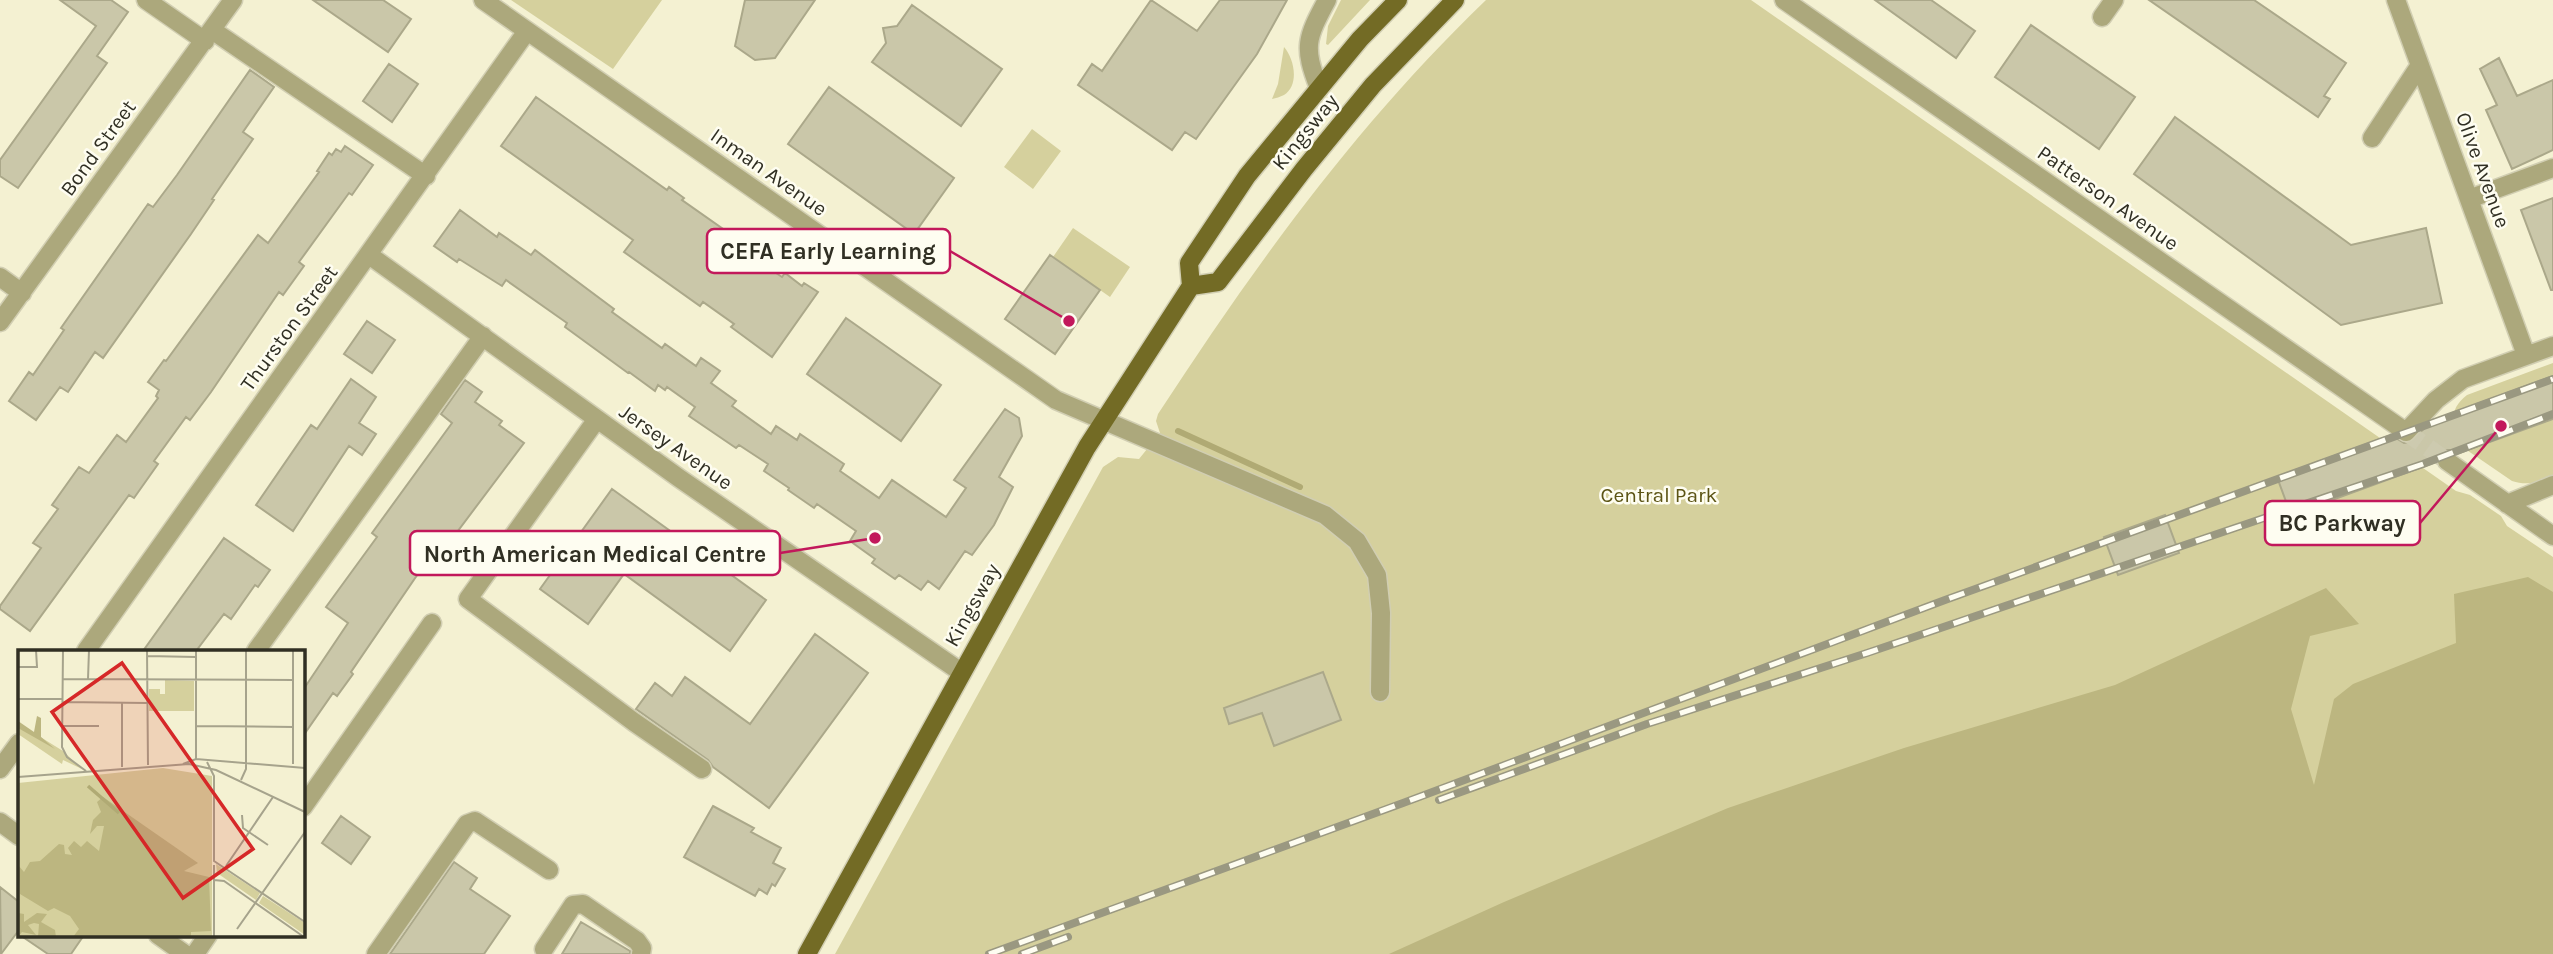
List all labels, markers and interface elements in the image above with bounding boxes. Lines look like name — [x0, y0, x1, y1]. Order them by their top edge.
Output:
street label: Kingsway — [1267, 89, 1343, 175]
street label: Bond Street — [55, 95, 141, 200]
street label: Olive Avenue — [2451, 109, 2515, 231]
street label: Inman Avenue — [706, 123, 832, 221]
street label: Patterson Avenue — [2033, 140, 2183, 256]
callout: CEFA Early Learning — [707, 229, 950, 273]
text: CEFA Early Learning — [720, 238, 936, 265]
street label: Thurston Street — [235, 261, 343, 395]
street label: Jersey Avenue — [615, 399, 737, 495]
park label: Central Park — [1601, 483, 1718, 507]
callout: BC Parkway — [2265, 501, 2420, 545]
text: BC Parkway — [2278, 510, 2406, 537]
callout: North American Medical Centre — [410, 531, 780, 575]
text: North American Medical Centre — [424, 541, 766, 568]
street label: Kingsway — [939, 559, 1005, 651]
inset map — [18, 650, 304, 936]

